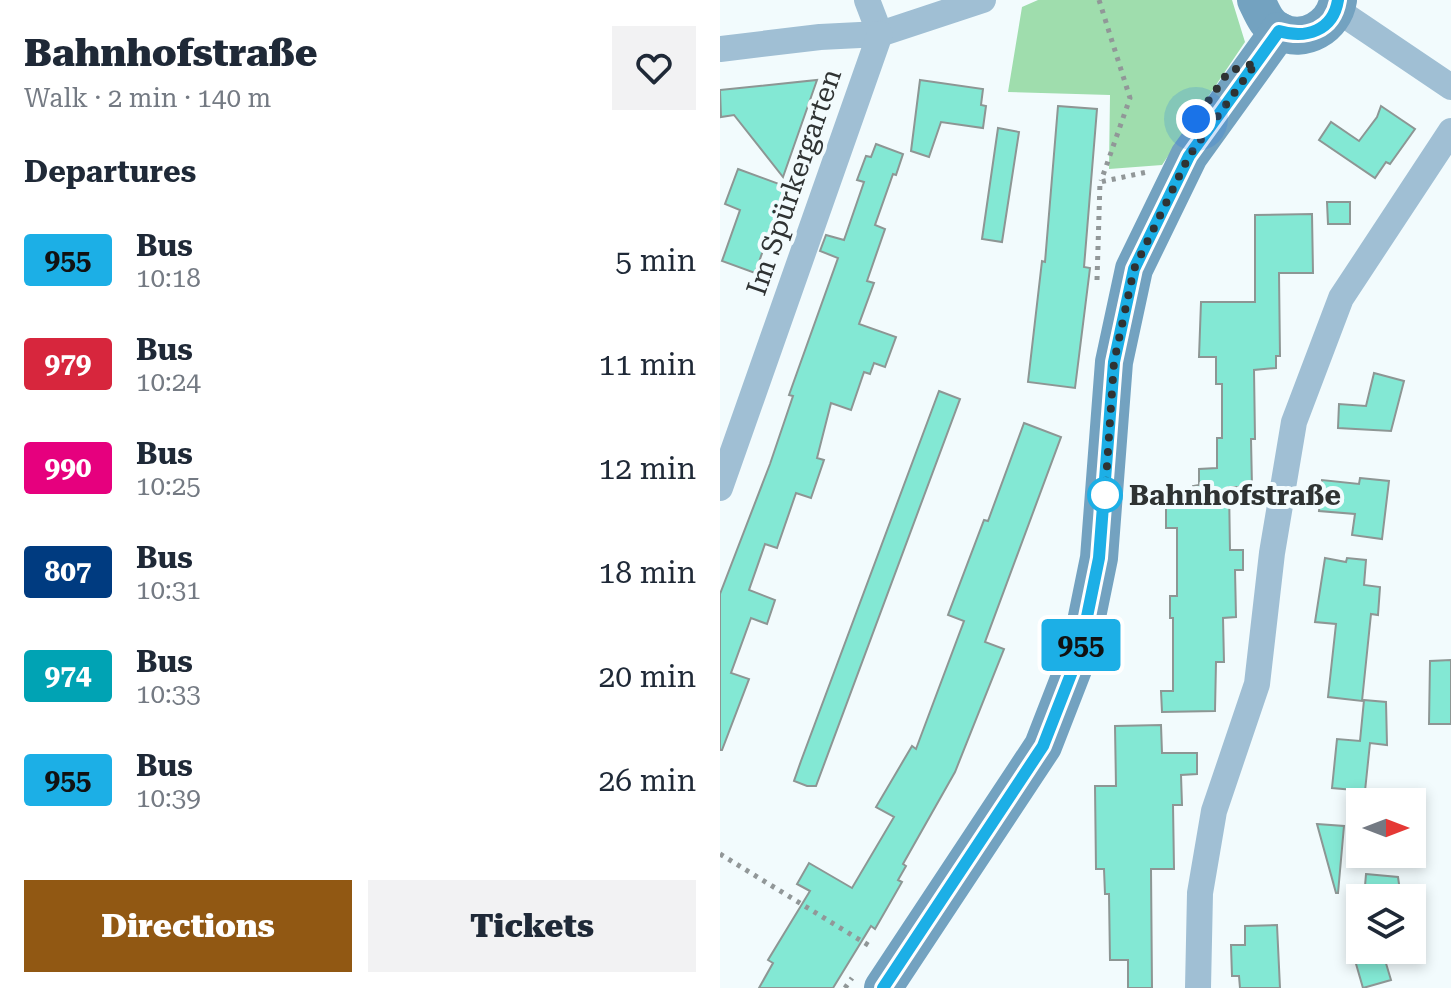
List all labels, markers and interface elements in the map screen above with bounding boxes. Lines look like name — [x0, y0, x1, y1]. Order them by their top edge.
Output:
button: heart — [612, 26, 696, 110]
text: Bahnhofstraße — [24, 31, 318, 75]
street label: Im Spürkergarten — [740, 64, 848, 300]
text: Walk · 2 min · 140 m — [24, 83, 271, 113]
your location — [1176, 99, 1216, 139]
text: Departures — [24, 154, 196, 189]
text: Bus — [136, 228, 193, 263]
text: 955 — [44, 243, 92, 276]
text: 5 min — [615, 243, 696, 278]
text: 10:18 — [136, 263, 201, 293]
text: Bus — [136, 332, 193, 367]
text: 979 — [44, 347, 92, 380]
text: 11 min — [599, 347, 696, 382]
text: 10:24 — [136, 367, 201, 397]
text: Bus — [136, 436, 193, 471]
text: 990 — [44, 451, 92, 484]
text: 12 min — [599, 451, 696, 486]
text: 10:25 — [136, 471, 201, 501]
marker: Bahnhofstraße — [1088, 478, 1122, 512]
place label: Bahnhofstraße — [1129, 479, 1341, 512]
text: Bus — [136, 540, 193, 575]
text: 807 — [44, 555, 92, 588]
text: 18 min — [599, 555, 696, 590]
text: 10:31 — [136, 575, 201, 605]
line badge: 955 — [1035, 619, 1127, 671]
text: 955 — [1057, 628, 1105, 661]
text: Bus — [136, 644, 193, 679]
text: 974 — [44, 659, 92, 692]
text: 20 min — [599, 659, 696, 694]
text: 10:33 — [136, 679, 201, 709]
text: Bus — [136, 748, 193, 783]
text: 955 — [44, 763, 92, 796]
text: 26 min — [599, 763, 696, 798]
text: 10:39 — [136, 783, 201, 813]
north arrow — [1346, 788, 1426, 868]
map controls — [1346, 788, 1426, 964]
button: Directions — [24, 880, 352, 972]
button: Tickets — [368, 880, 696, 972]
button: layers — [1346, 884, 1426, 964]

